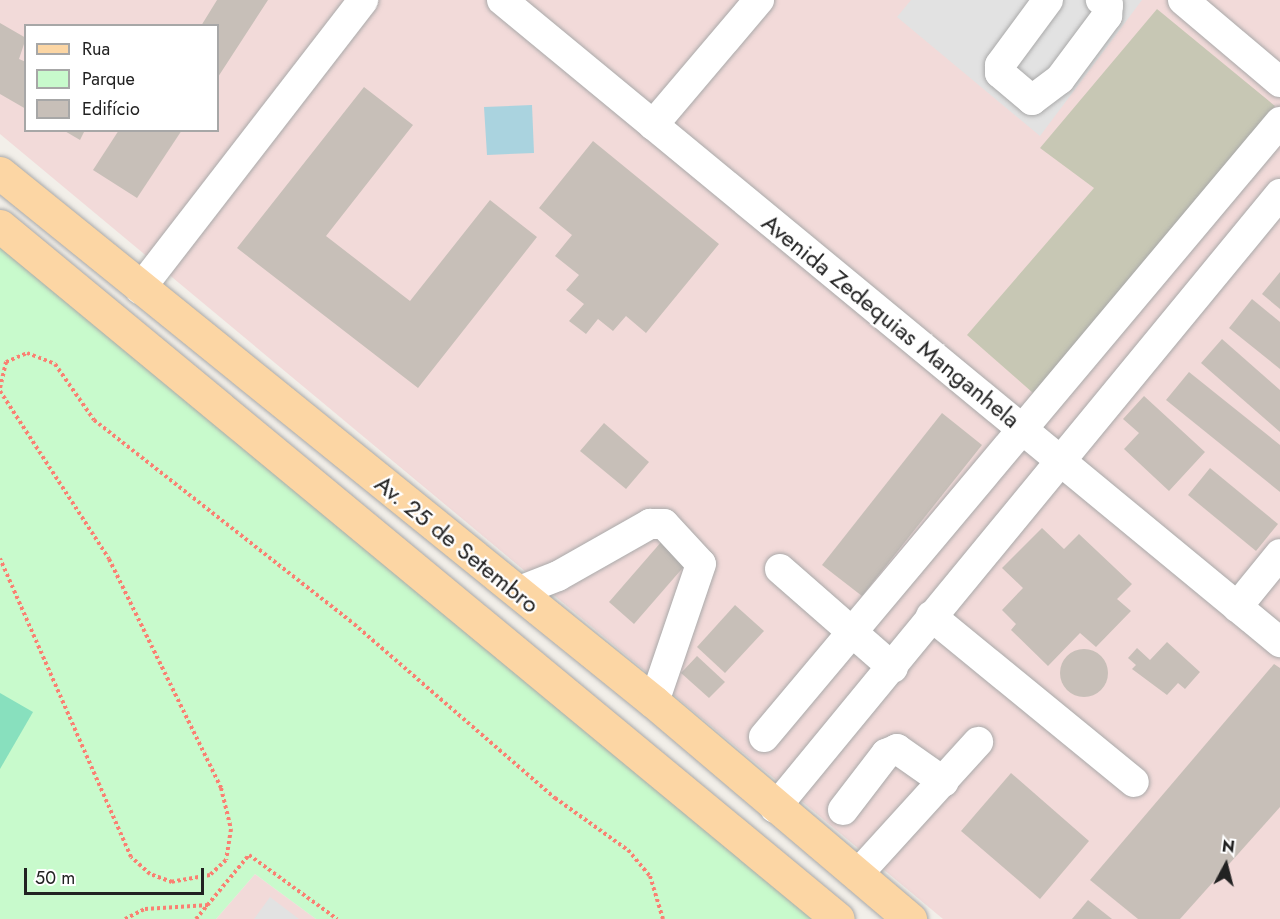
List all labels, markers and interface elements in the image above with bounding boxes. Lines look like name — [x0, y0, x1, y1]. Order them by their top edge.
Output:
legend — [24, 24, 219, 132]
text: Rua — [82, 36, 110, 62]
text: Parque — [82, 66, 135, 92]
text: Edifício — [82, 96, 140, 122]
street label: Avenida Zedequias Manganhela — [756, 208, 1026, 434]
street label: Av. 25 de Setembro — [369, 469, 545, 619]
text: N — [1221, 834, 1236, 859]
north arrow — [1196, 835, 1256, 895]
scale bar — [27, 856, 207, 894]
text: 50 m — [35, 865, 75, 891]

